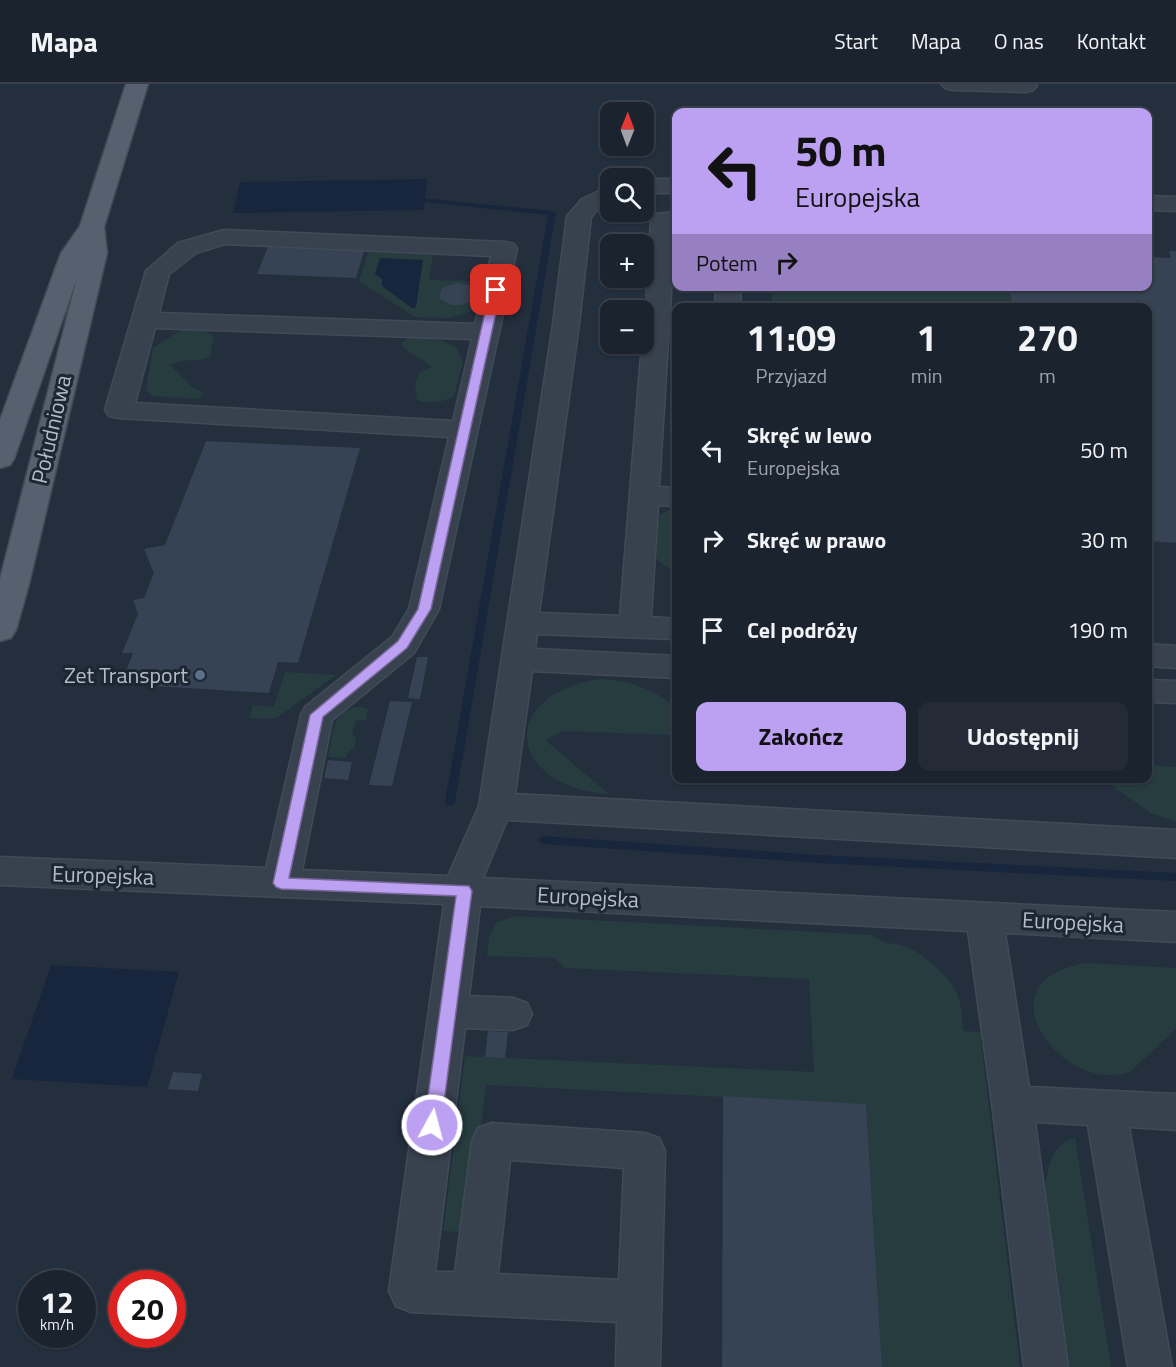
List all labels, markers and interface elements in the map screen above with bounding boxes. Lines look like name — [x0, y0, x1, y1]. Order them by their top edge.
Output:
text: Mapa — [30, 20, 98, 63]
text: Start — [834, 25, 878, 57]
text: Mapa — [911, 25, 961, 57]
text: O nas — [994, 25, 1044, 57]
text: Kontakt — [1077, 25, 1146, 57]
north arrow — [600, 102, 654, 156]
map controls — [600, 102, 654, 354]
text: 50 m — [795, 118, 887, 182]
icon: left — [696, 132, 774, 210]
button: search — [600, 168, 654, 222]
text: Europejska — [795, 176, 920, 217]
button: + — [600, 234, 654, 288]
text: Potem — [696, 246, 758, 280]
icon: right — [770, 246, 803, 279]
pin — [470, 264, 521, 315]
icon: arrive — [479, 273, 512, 306]
button: − — [600, 300, 654, 354]
text: 11:09 — [746, 310, 836, 365]
text: 1 — [917, 310, 937, 365]
text: 270 — [1017, 310, 1078, 365]
text: Przyjazd — [756, 360, 827, 391]
text: min — [911, 360, 943, 391]
text: m — [1039, 360, 1056, 391]
street label: Południowa — [22, 371, 80, 487]
text: Skręć w lewo — [747, 418, 872, 452]
text: 50 m — [1080, 433, 1128, 467]
icon: left — [696, 434, 729, 467]
text: Europejska — [747, 452, 840, 483]
text: Skręć w prawo — [747, 523, 886, 557]
text: 30 m — [1080, 523, 1128, 557]
icon: right — [696, 524, 729, 557]
text: Cel podróży — [747, 613, 857, 647]
text: 190 m — [1068, 613, 1128, 647]
icon: arrive — [696, 614, 729, 647]
place label: Zet Transport — [64, 658, 188, 692]
marker: Zet Transport — [193, 668, 207, 682]
button: Zakończ — [696, 702, 906, 771]
button: Udostępnij — [918, 702, 1128, 771]
street label: Europejska — [51, 856, 155, 894]
street label: Europejska — [536, 877, 640, 917]
street label: Europejska — [1021, 902, 1125, 942]
position arrow — [400, 1093, 464, 1157]
speed limit sign: 20 — [108, 1270, 186, 1348]
text: 12 — [40, 1279, 74, 1325]
text: km/h — [40, 1313, 74, 1336]

